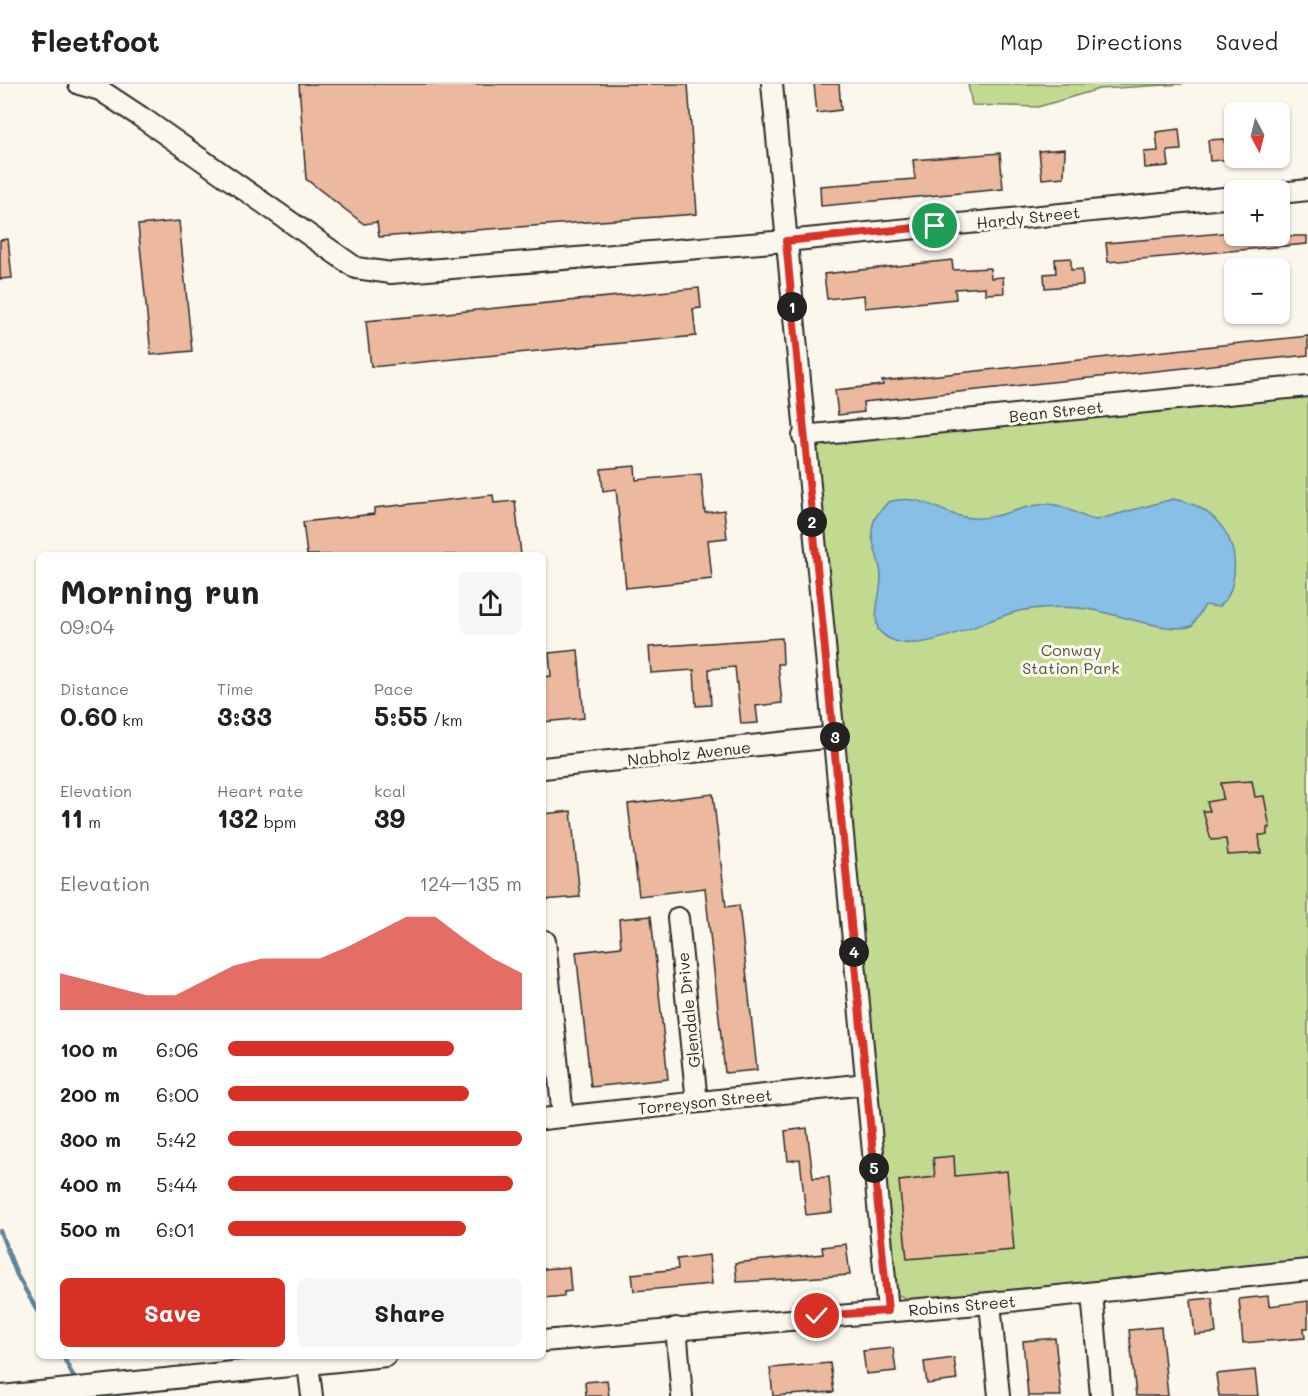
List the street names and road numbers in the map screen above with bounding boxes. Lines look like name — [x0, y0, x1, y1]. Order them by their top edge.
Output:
street label: Hardy Street — [975, 201, 1081, 233]
street label: Bean Street — [1008, 396, 1104, 426]
street label: Nabholz Avenue — [626, 736, 752, 770]
street label: Glendale Drive — [671, 951, 705, 1069]
street label: Torreyson Street — [637, 1084, 773, 1118]
street label: Robins Street — [908, 1290, 1016, 1320]

